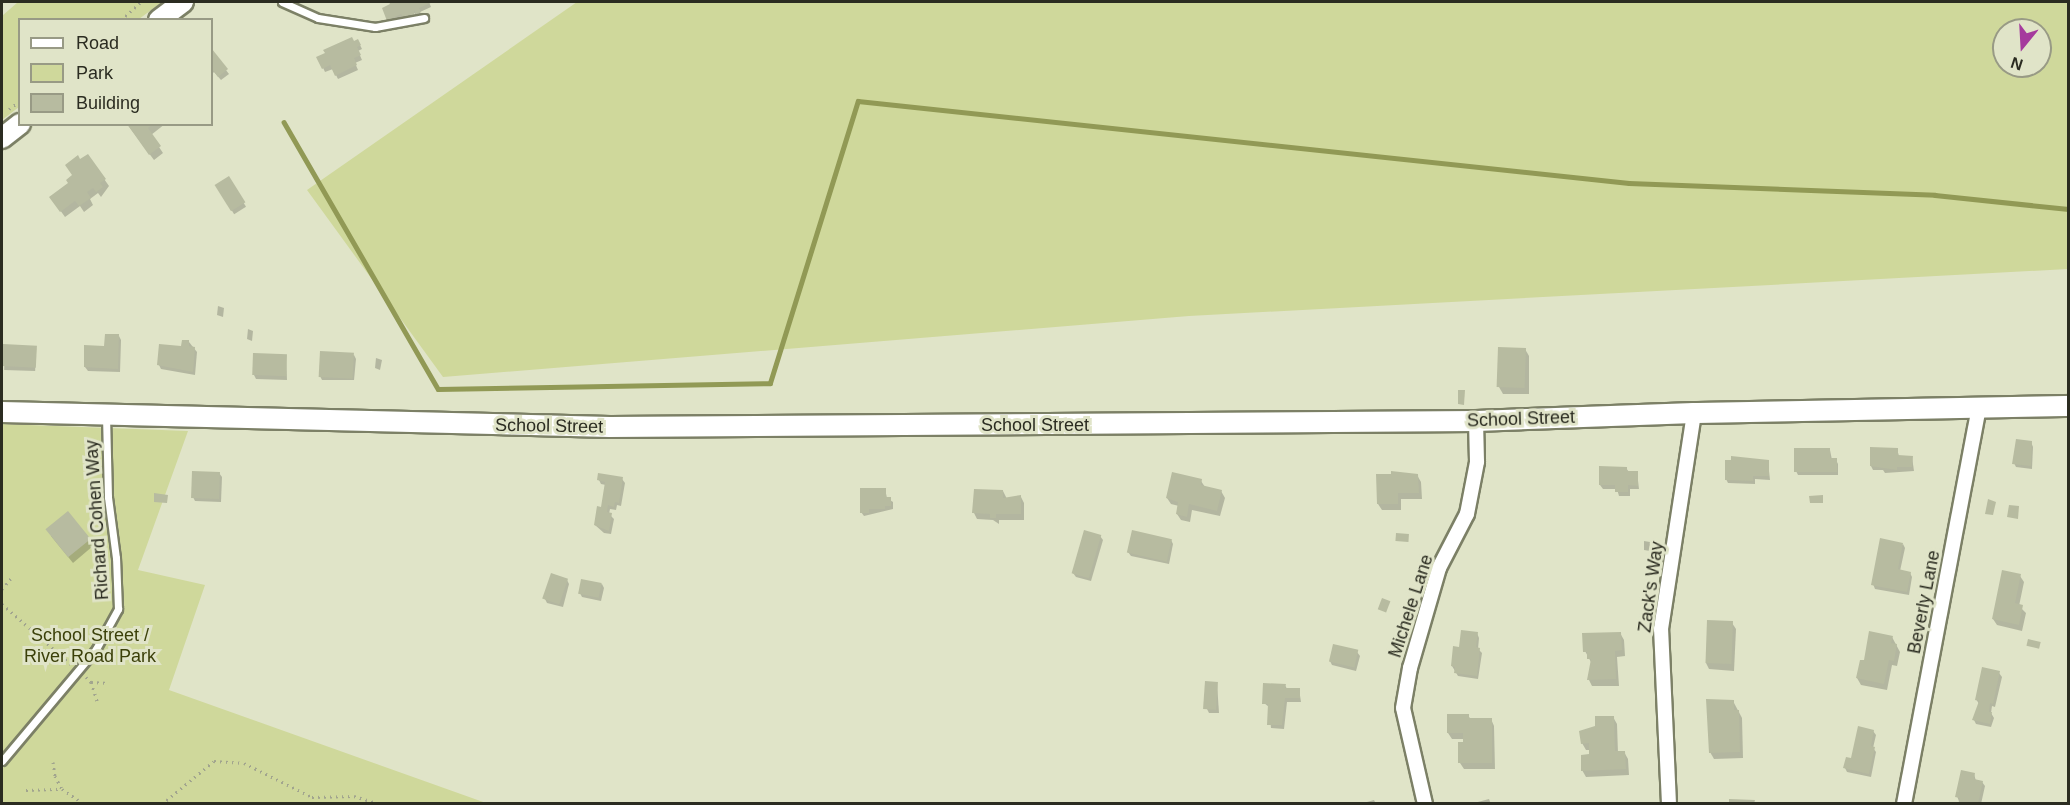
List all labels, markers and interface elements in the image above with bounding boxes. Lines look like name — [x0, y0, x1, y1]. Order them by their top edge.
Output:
legend — [18, 18, 213, 126]
north arrow — [1992, 18, 2052, 78]
text: Road — [76, 33, 119, 53]
text: N — [2009, 54, 2025, 74]
text: Park — [76, 63, 113, 83]
text: Building — [76, 93, 140, 113]
street label: School Street — [1467, 406, 1575, 432]
street label: School Street — [495, 414, 603, 438]
street label: School Street — [981, 414, 1089, 436]
street label: Richard Cohen Way — [81, 439, 113, 601]
street label: Zack's Way — [1634, 540, 1668, 634]
street label: Beverly Lane — [1903, 548, 1945, 656]
street label: Michele Lane — [1384, 552, 1438, 660]
park label: School Street / River Road Park — [24, 625, 156, 668]

